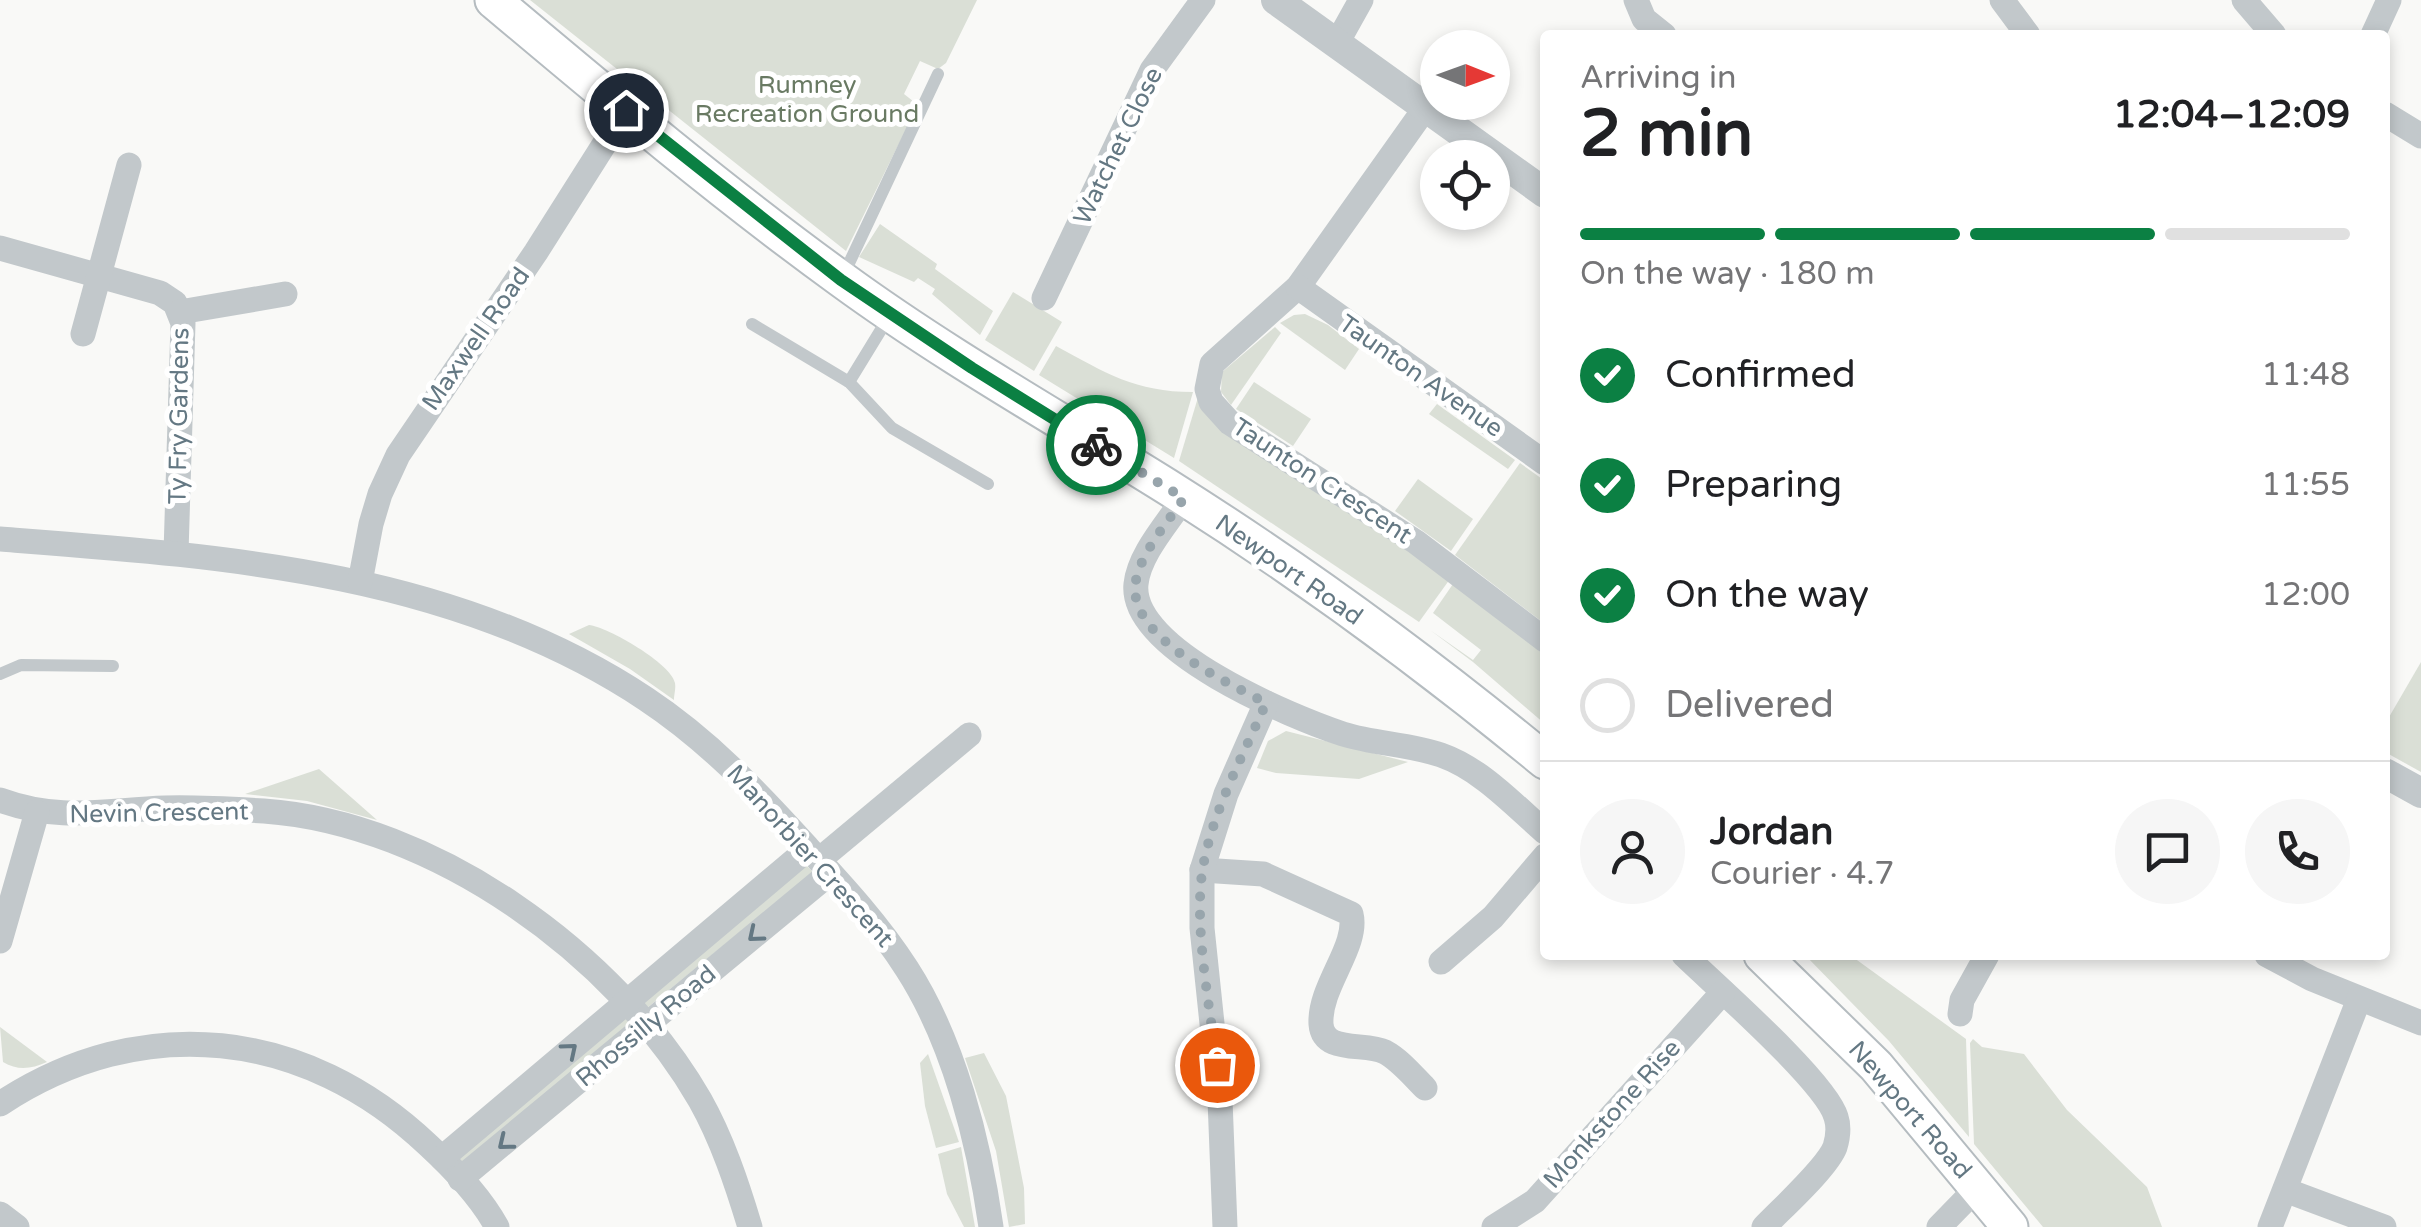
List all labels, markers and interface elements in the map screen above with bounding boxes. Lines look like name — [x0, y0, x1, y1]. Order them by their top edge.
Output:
north arrow — [1420, 30, 1510, 120]
map controls — [1420, 30, 1510, 230]
text: Arriving in — [1580, 59, 1737, 97]
street label: Watchet Close — [1067, 63, 1169, 229]
pin — [584, 68, 669, 153]
park label: Rumney Recreation Ground — [695, 70, 919, 129]
icon: home — [599, 83, 654, 138]
text: 12:04–12:09 — [2113, 92, 2350, 138]
text: 2 min — [1580, 95, 1753, 174]
button: locate — [1420, 140, 1510, 230]
text: On the way · 180 m — [1580, 255, 1875, 293]
street label: Maxwell Road — [416, 262, 536, 416]
street label: Taunton Avenue — [1333, 308, 1509, 444]
street label: Ty Fry Gardens — [162, 327, 196, 505]
icon: check — [1580, 348, 1635, 403]
text: Confirmed — [1665, 352, 1856, 398]
text: 11:48 — [2261, 356, 2350, 394]
courier — [1046, 395, 1146, 495]
street label: Taunton Crescent — [1227, 412, 1418, 550]
icon: bike — [1069, 418, 1124, 473]
icon: check — [1580, 458, 1635, 513]
text: Preparing — [1665, 462, 1842, 508]
text: 11:55 — [2261, 466, 2350, 504]
street label: Newport Road — [1210, 508, 1368, 632]
icon: check — [1580, 568, 1635, 623]
text: On the way — [1665, 572, 1869, 618]
text: 12:00 — [2261, 576, 2350, 614]
text: Delivered — [1665, 682, 1834, 728]
street label: Manorbier Crescent — [720, 759, 900, 954]
street label: Nevin Crescent — [69, 796, 249, 830]
button: person — [1580, 799, 1685, 904]
button: chat — [2115, 799, 2220, 904]
button: phone — [2245, 799, 2350, 904]
text: Jordan — [1710, 809, 1833, 855]
text: Courier · 4.7 — [1710, 855, 1894, 893]
one-way arrow — [748, 923, 766, 941]
street label: Rhossilly Road — [570, 959, 722, 1093]
pin — [1175, 1023, 1260, 1108]
street label: Monkstone Rise — [1537, 1033, 1687, 1195]
street label: Newport Road — [1842, 1035, 1978, 1185]
icon: bag — [1190, 1038, 1245, 1093]
one-way arrow — [559, 1044, 577, 1062]
one-way arrow — [498, 1131, 516, 1149]

